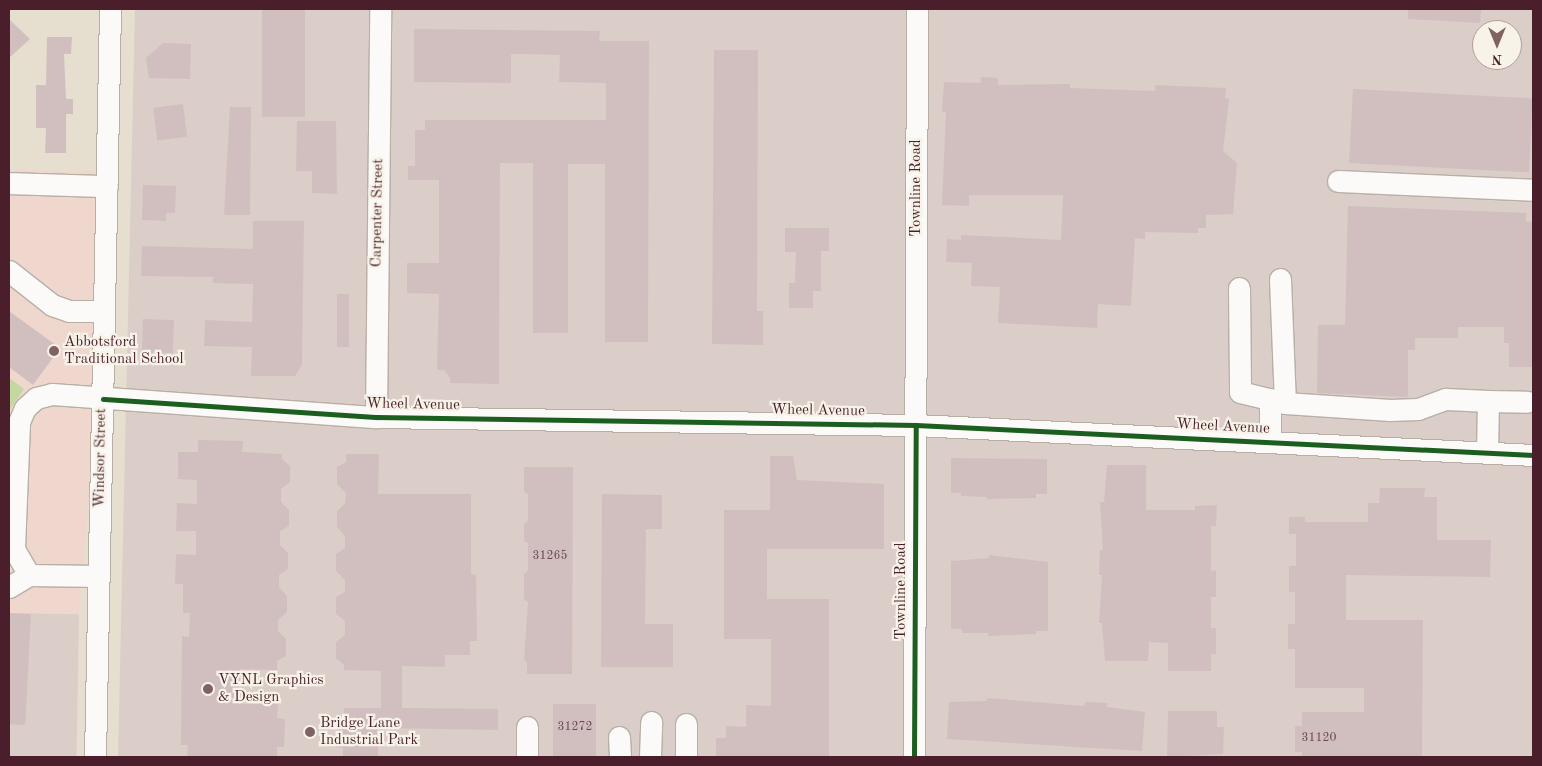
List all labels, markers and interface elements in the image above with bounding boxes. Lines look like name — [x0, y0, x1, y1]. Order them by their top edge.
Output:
north arrow — [1472, 20, 1522, 70]
text: N — [1492, 52, 1502, 66]
street label: Townline Road — [908, 139, 926, 237]
street label: Carpenter Street — [368, 159, 388, 267]
place label: Abbotsford Traditional School — [64, 333, 184, 368]
marker: Abbotsford Traditional School — [48, 345, 60, 357]
street label: Wheel Avenue — [366, 395, 460, 415]
street label: Wheel Avenue — [771, 401, 865, 421]
street label: Windsor Street — [91, 408, 111, 508]
street label: Wheel Avenue — [1176, 416, 1270, 438]
street label: Townline Road — [893, 542, 911, 640]
house number: 31265 — [533, 550, 567, 564]
place label: VYNL Graphics & Design — [218, 671, 324, 706]
marker: VYNL Graphics & Design — [202, 683, 214, 695]
place label: Bridge Lane Industrial Park — [320, 714, 418, 749]
house number: 31272 — [558, 721, 592, 735]
marker: Bridge Lane Industrial Park — [304, 726, 316, 738]
house number: 31120 — [1302, 732, 1336, 746]

